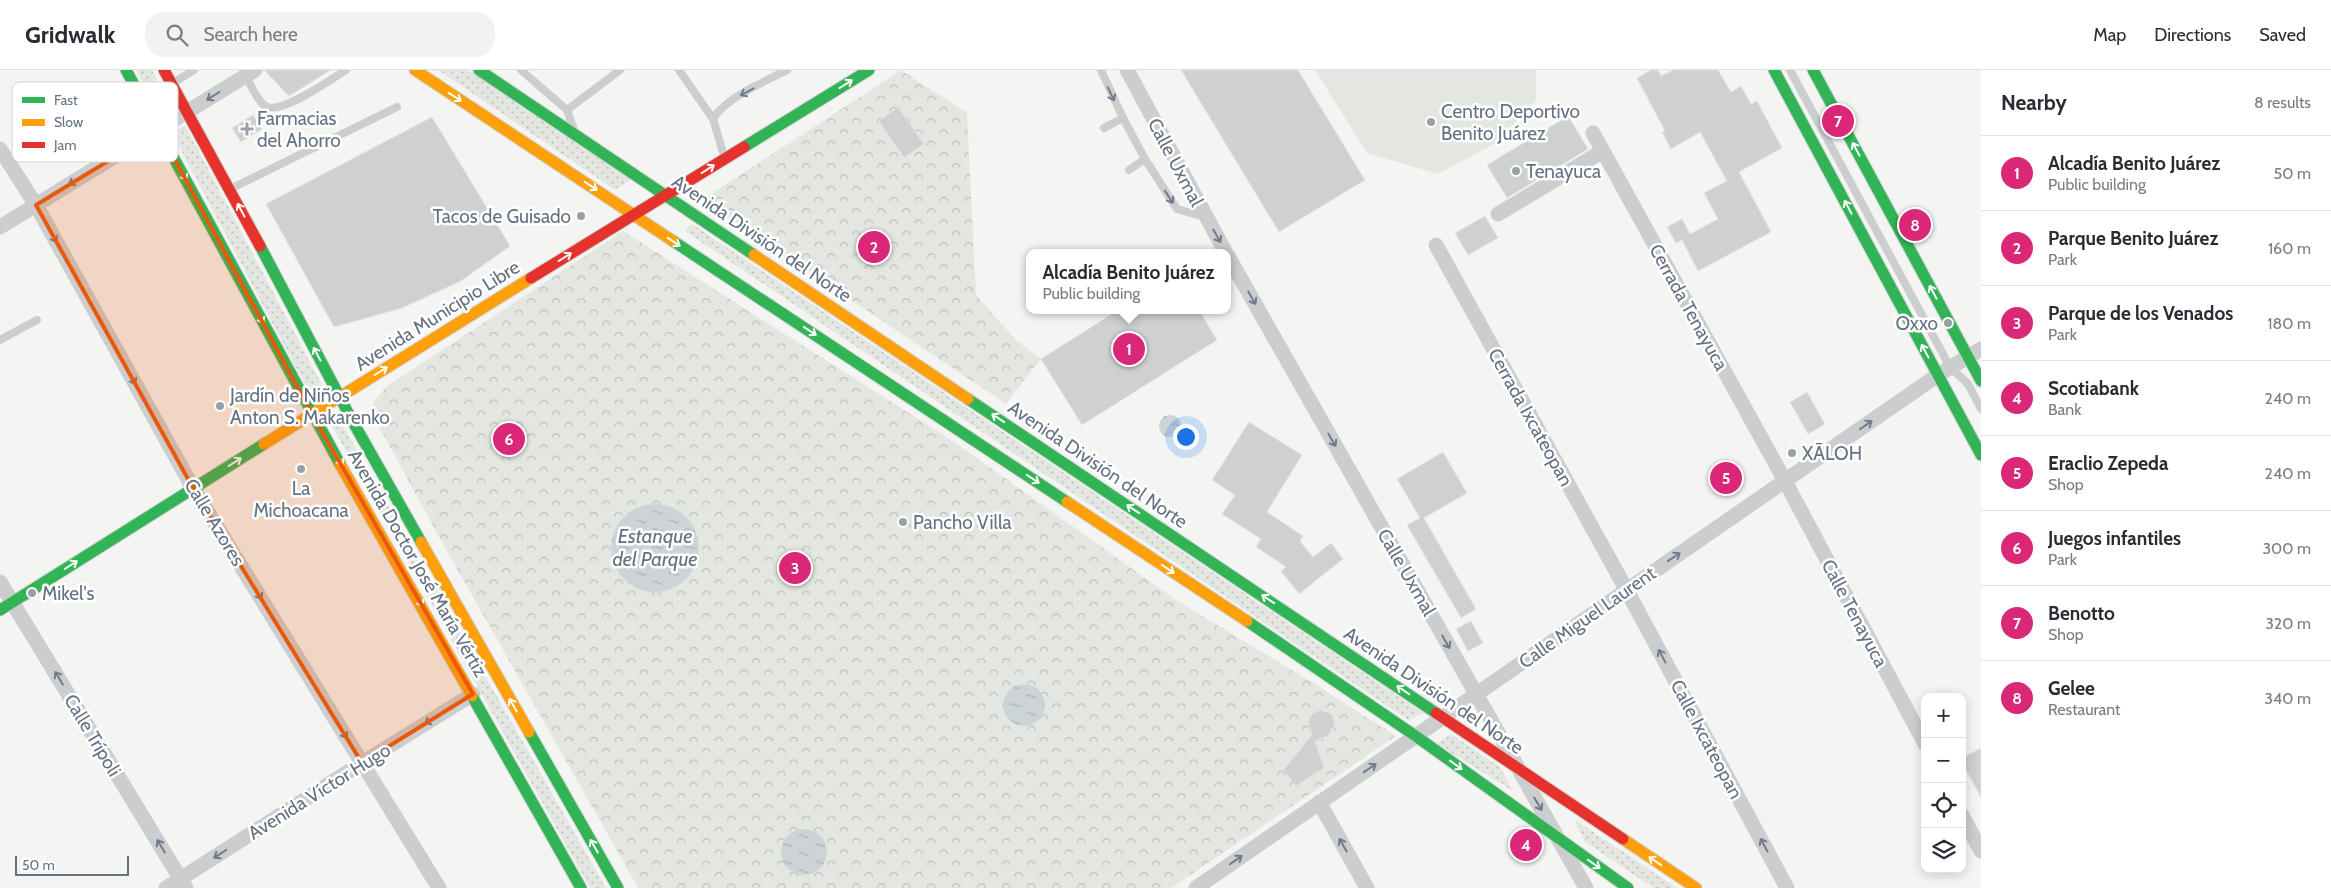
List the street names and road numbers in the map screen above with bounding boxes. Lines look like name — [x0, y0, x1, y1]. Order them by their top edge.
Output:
street label: Calle Uxmal — [1143, 114, 1209, 211]
street label: Avenida División del Norte — [668, 170, 856, 307]
street label: Cerrada Tenayuca — [1644, 240, 1733, 375]
street label: Avenida Municipio Libre — [351, 255, 524, 375]
street label: Cerrada Ixcateopan — [1483, 344, 1578, 490]
street label: Avenida División del Norte — [1004, 396, 1192, 533]
street label: Avenida Doctor José María Vértiz — [343, 445, 492, 681]
street label: Calle Azores — [179, 474, 250, 570]
street label: Calle Uxmal — [1372, 525, 1441, 620]
street label: Calle Tenayuca — [1817, 555, 1893, 671]
street label: Calle Miguel Laurent — [1514, 561, 1661, 673]
street label: Avenida División del Norte — [1340, 622, 1528, 759]
street label: Calle Ixcateopan — [1666, 676, 1748, 803]
street label: Calle Trípoli — [59, 690, 126, 780]
street label: Avenida Víctor Hugo — [244, 738, 395, 845]

